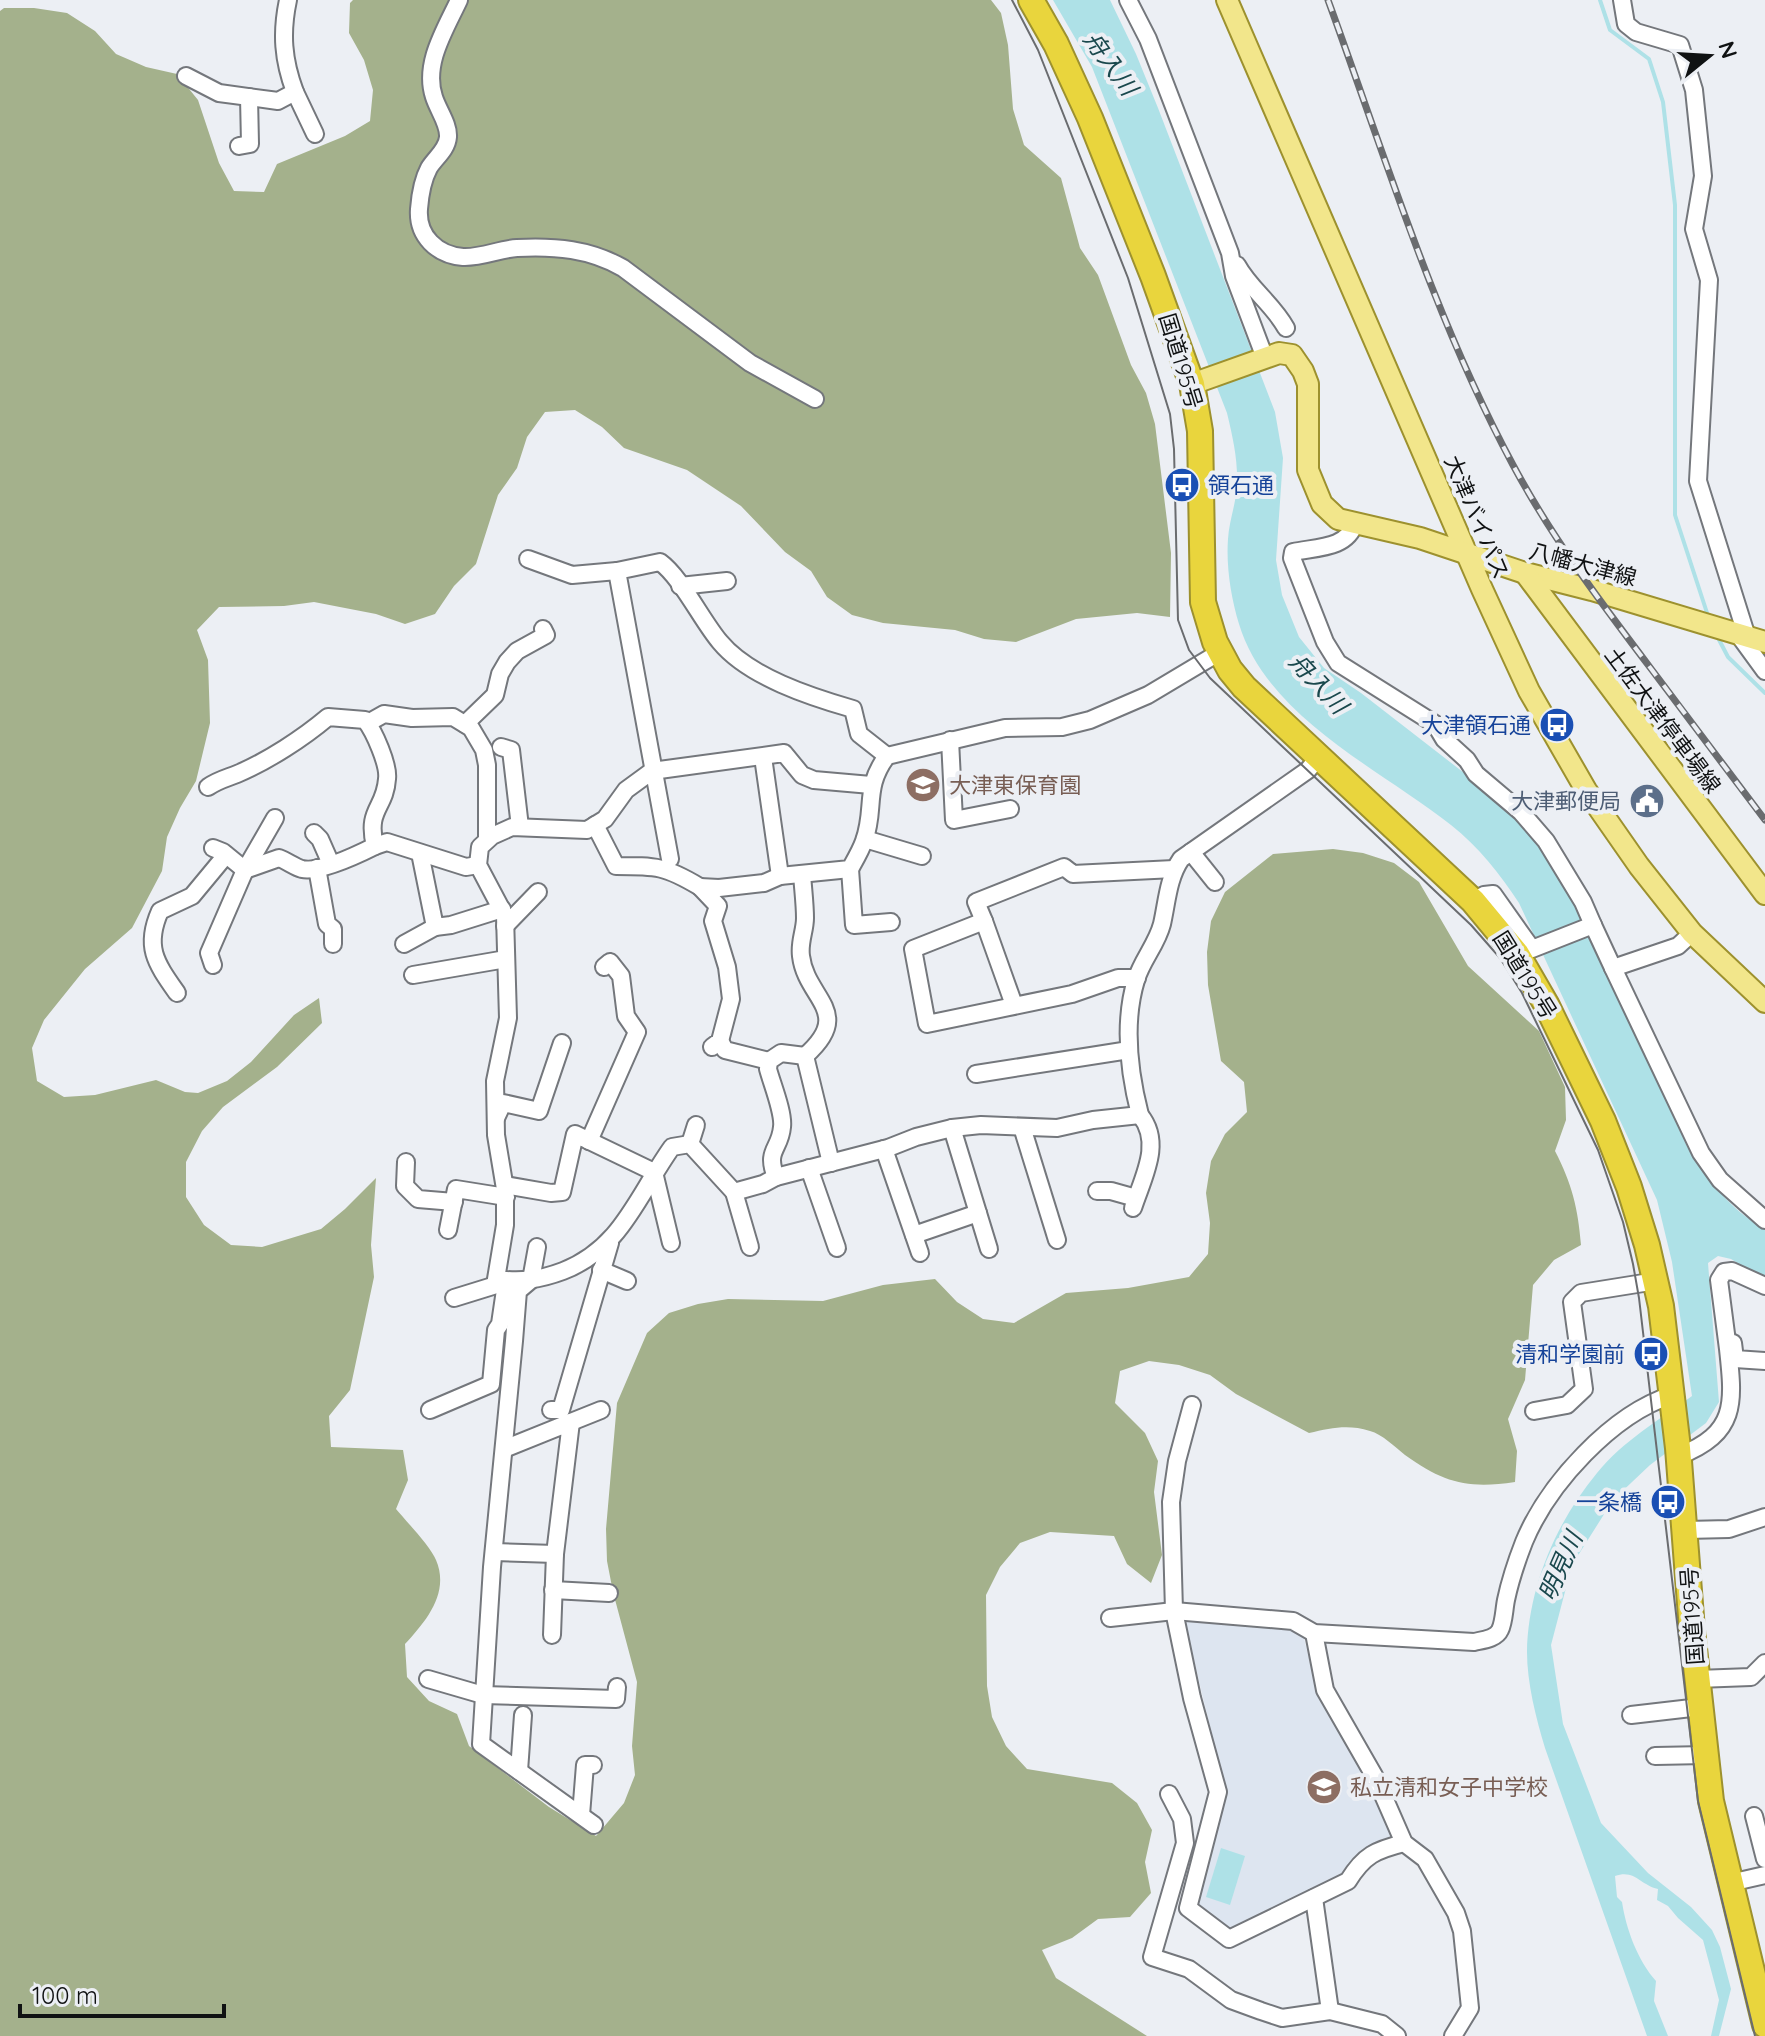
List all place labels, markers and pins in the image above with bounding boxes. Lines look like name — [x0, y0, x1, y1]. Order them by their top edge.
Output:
bus stop icon: 領石通 — [1163, 466, 1201, 504]
place label: 領石通 — [1208, 471, 1274, 499]
bus stop icon: 大津領石通 — [1538, 706, 1576, 744]
place label: 大津領石通 — [1421, 711, 1531, 739]
school or university icon: 大津東保育園 — [904, 766, 942, 804]
place label: 大津東保育園 — [949, 771, 1081, 799]
public building icon: 大津郵便局 — [1628, 782, 1666, 820]
place label: 大津郵便局 — [1511, 787, 1621, 815]
bus stop icon: 清和学園前 — [1632, 1335, 1670, 1373]
place label: 清和学園前 — [1515, 1340, 1625, 1368]
bus stop icon: 一条橋 — [1649, 1483, 1687, 1521]
place label: 一条橋 — [1576, 1488, 1642, 1516]
school or university icon: 私立清和女子中学校 — [1305, 1768, 1343, 1806]
place label: 私立清和女子中学校 — [1350, 1773, 1548, 1801]

